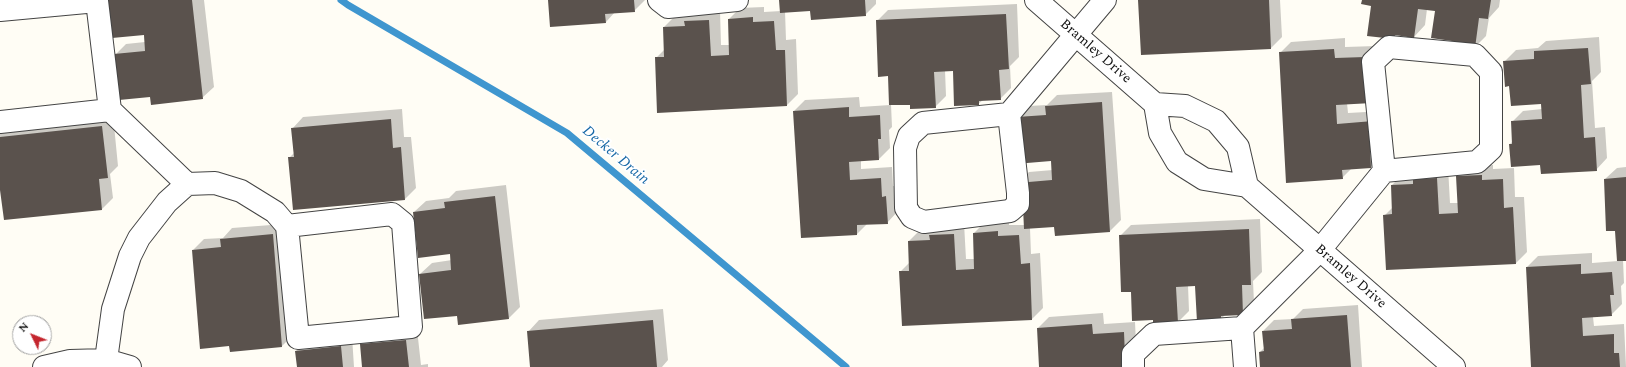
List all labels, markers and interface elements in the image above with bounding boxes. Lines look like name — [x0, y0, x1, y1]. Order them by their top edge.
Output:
street label: Bramley Drive — [1056, 16, 1134, 88]
water label: Decker Drain — [578, 123, 652, 189]
street label: Bramley Drive — [1311, 241, 1389, 313]
north arrow — [12, 315, 52, 355]
text: N — [14, 318, 33, 336]

